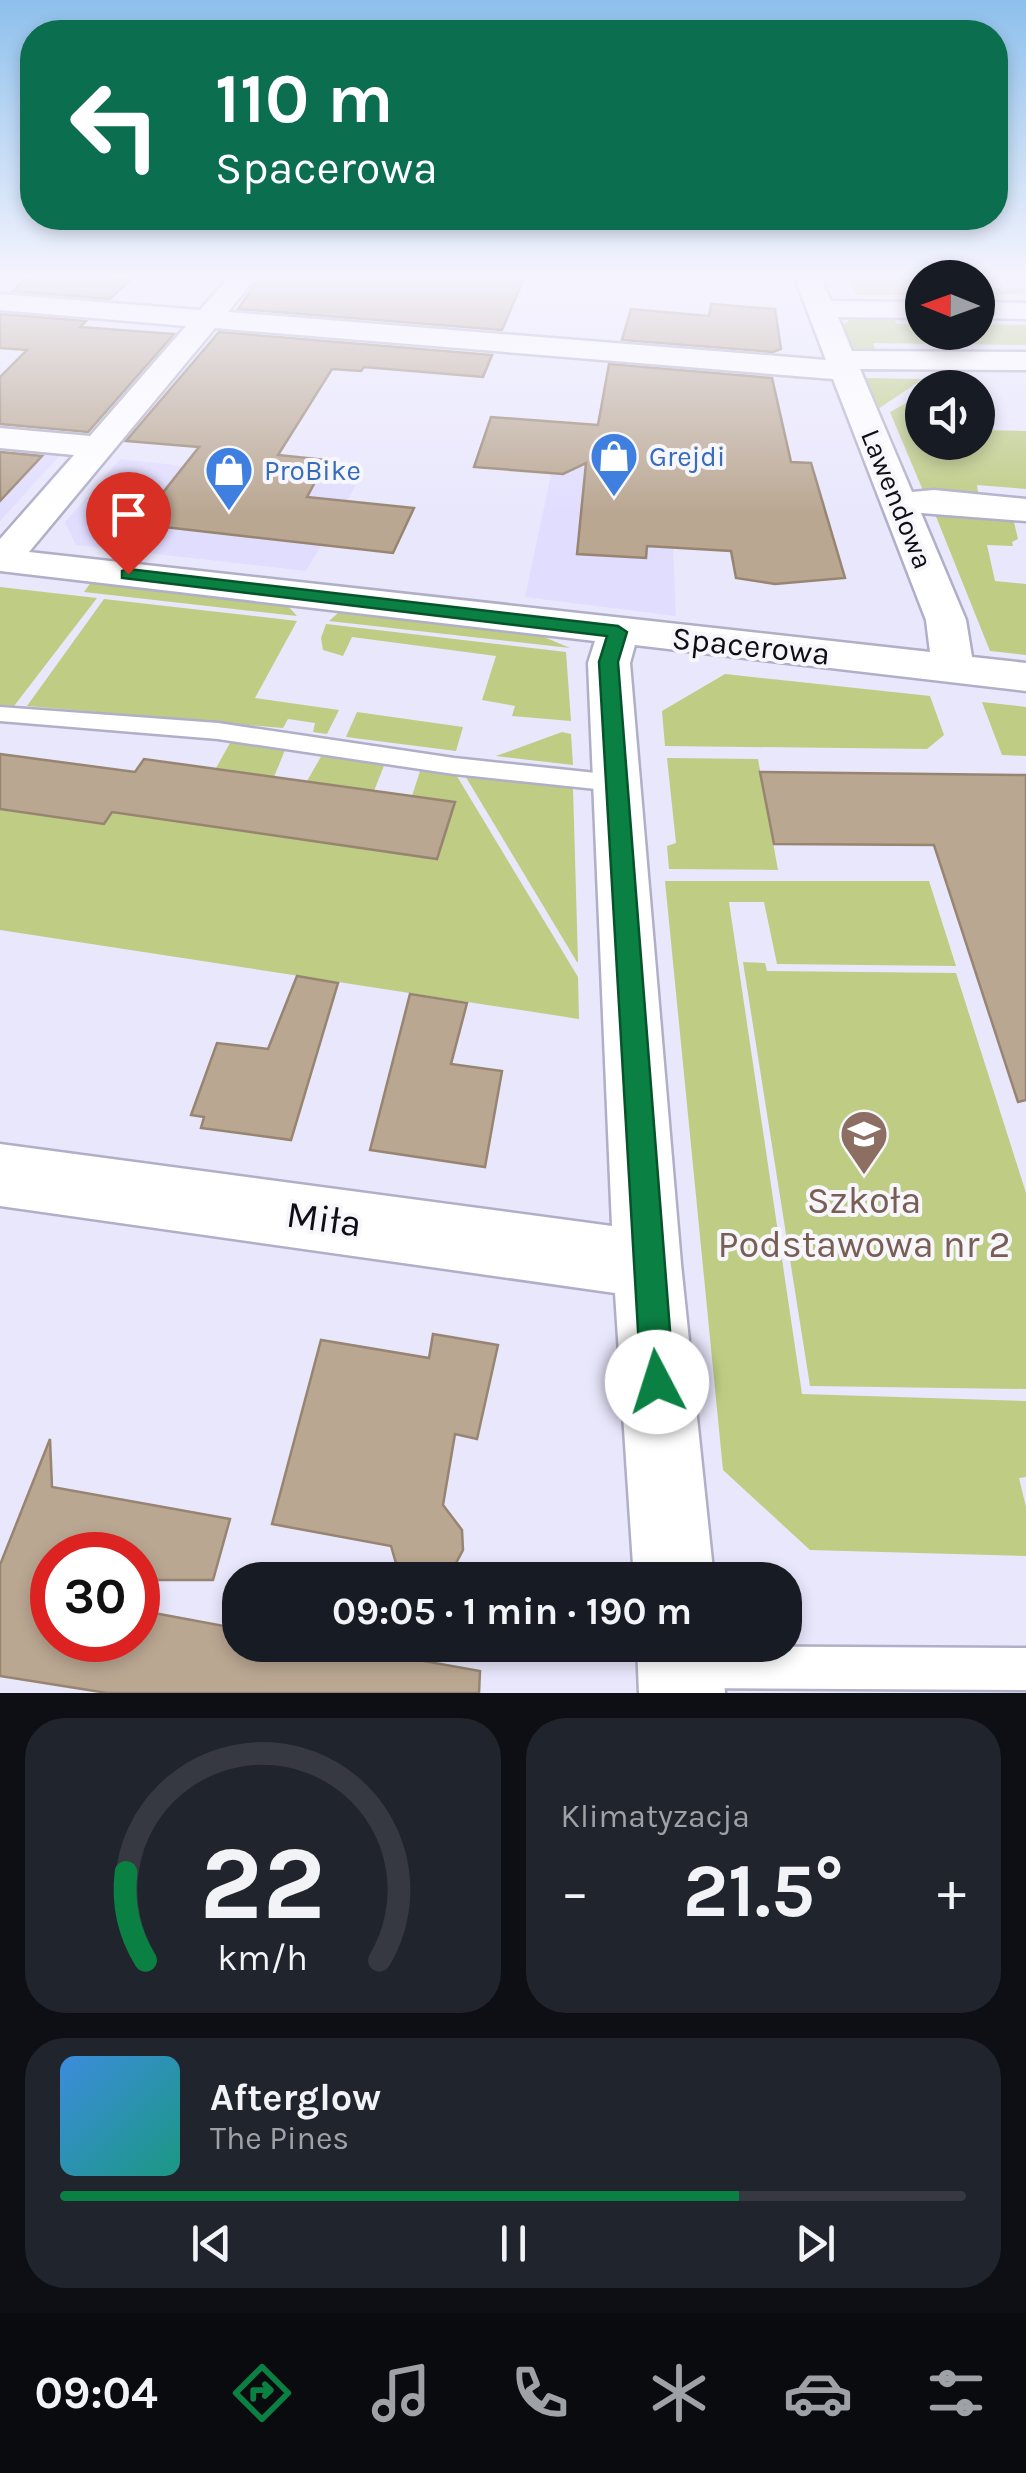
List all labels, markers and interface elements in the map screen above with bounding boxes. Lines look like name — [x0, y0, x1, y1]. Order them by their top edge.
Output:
text: 110 m — [215, 58, 393, 140]
icon: left — [50, 60, 180, 190]
text: Spacerowa — [215, 142, 438, 194]
north arrow — [905, 260, 995, 350]
map controls — [905, 260, 995, 460]
button: sound — [905, 370, 995, 460]
street label: Lawendowa — [854, 424, 940, 574]
shop icon: Grejdi — [588, 430, 640, 498]
place label: Grejdi — [649, 440, 725, 473]
shop icon: ProBike — [203, 444, 255, 512]
place label: ProBike — [264, 454, 361, 487]
pin — [86, 472, 171, 575]
icon: arrive — [101, 487, 156, 542]
street label: Spacerowa — [670, 619, 832, 673]
school or university icon: Szkoła Podstawowa nr 2 — [838, 1108, 890, 1176]
place label: Szkoła Podstawowa nr 2 — [718, 1178, 1010, 1267]
street label: Miła — [284, 1191, 364, 1247]
position arrow — [605, 1330, 709, 1434]
speed limit sign: 30 — [30, 1532, 160, 1662]
text: 09:05 · 1 min · 190 m — [332, 1589, 692, 1634]
text: Klimatyzacja — [561, 1798, 750, 1835]
text: 22 — [200, 1823, 326, 1944]
text: 21.5° — [683, 1847, 844, 1935]
text: − — [561, 1860, 589, 1924]
text: + — [937, 1860, 966, 1924]
text: km/h — [217, 1937, 308, 1979]
text: Afterglow — [210, 2075, 381, 2120]
text: The Pines — [210, 2120, 349, 2157]
icon: previous — [184, 2216, 239, 2271]
icon: pause — [486, 2216, 541, 2271]
icon: next — [788, 2216, 843, 2271]
icon: directions — [227, 2358, 297, 2428]
icon: music — [366, 2358, 436, 2428]
icon: phone — [505, 2358, 575, 2428]
icon: climate — [644, 2358, 714, 2428]
icon: car — [783, 2358, 853, 2428]
icon: filters — [921, 2358, 991, 2428]
text: 09:04 — [34, 2367, 158, 2419]

